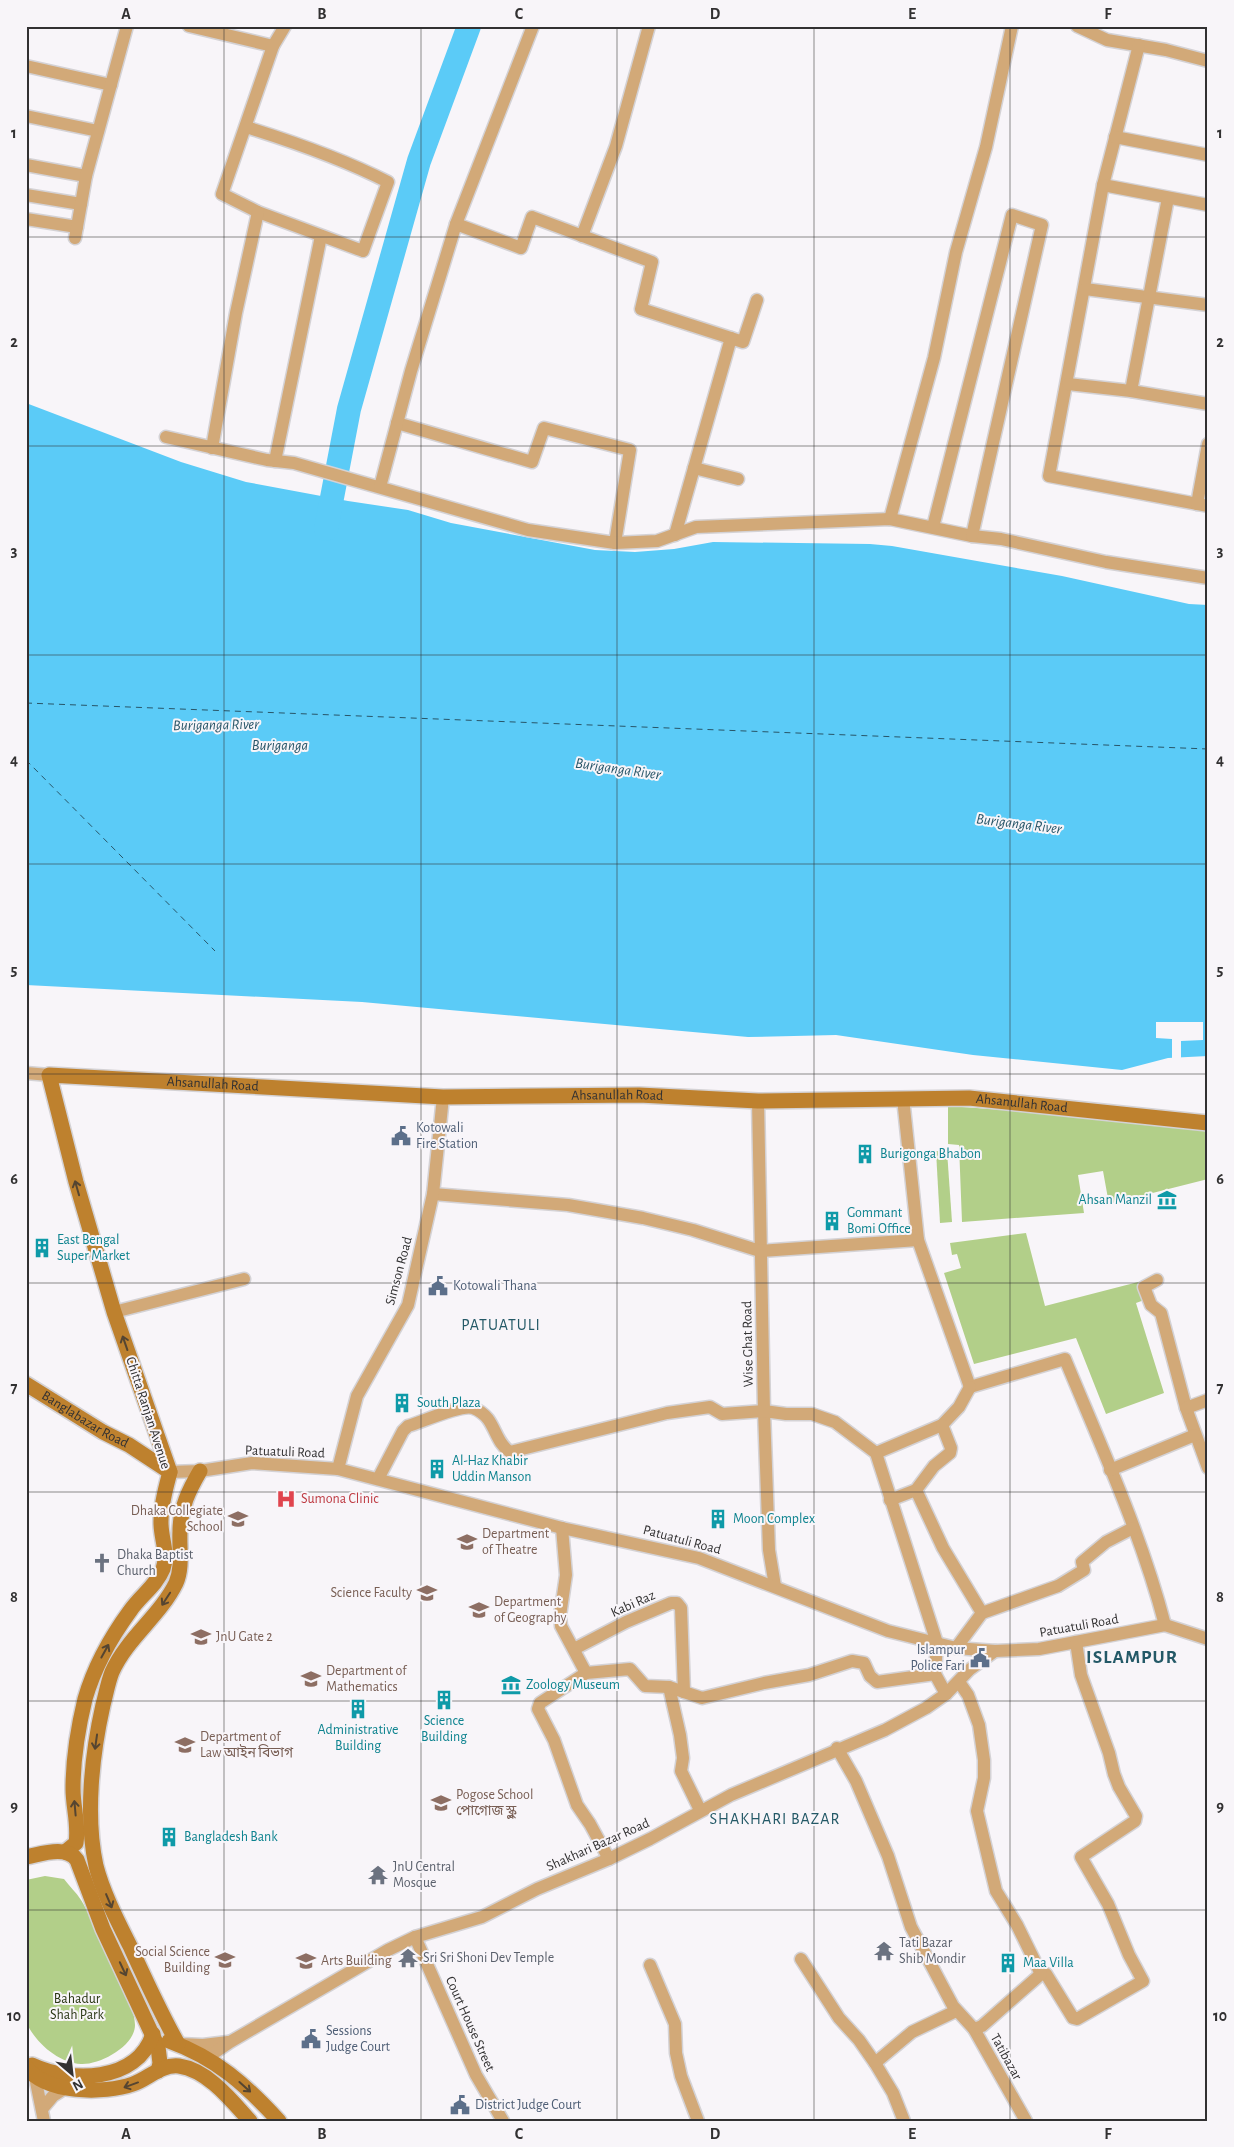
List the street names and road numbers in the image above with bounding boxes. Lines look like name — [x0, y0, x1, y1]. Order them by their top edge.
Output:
street label: Ahsanullah Road — [166, 1075, 259, 1094]
street label: Ahsanullah Road — [571, 1088, 664, 1103]
street label: Ahsanullah Road — [975, 1092, 1068, 1115]
street label: Simson Road — [383, 1235, 415, 1307]
street label: Wise Ghat Road — [740, 1301, 756, 1387]
street label: Chitta Ranjan Avenue — [123, 1355, 173, 1471]
street label: Banglabazar Road — [39, 1389, 131, 1451]
street label: Patuatuli Road — [245, 1444, 325, 1460]
street label: Patuatuli Road — [642, 1523, 722, 1557]
street label: Kabi Raz — [609, 1588, 657, 1620]
street label: Patuatuli Road — [1038, 1612, 1120, 1640]
street label: Shakhari Bazar Road — [544, 1816, 652, 1874]
street label: Court House Street — [443, 1974, 497, 2074]
street label: Tatibazar — [988, 2032, 1025, 2083]

